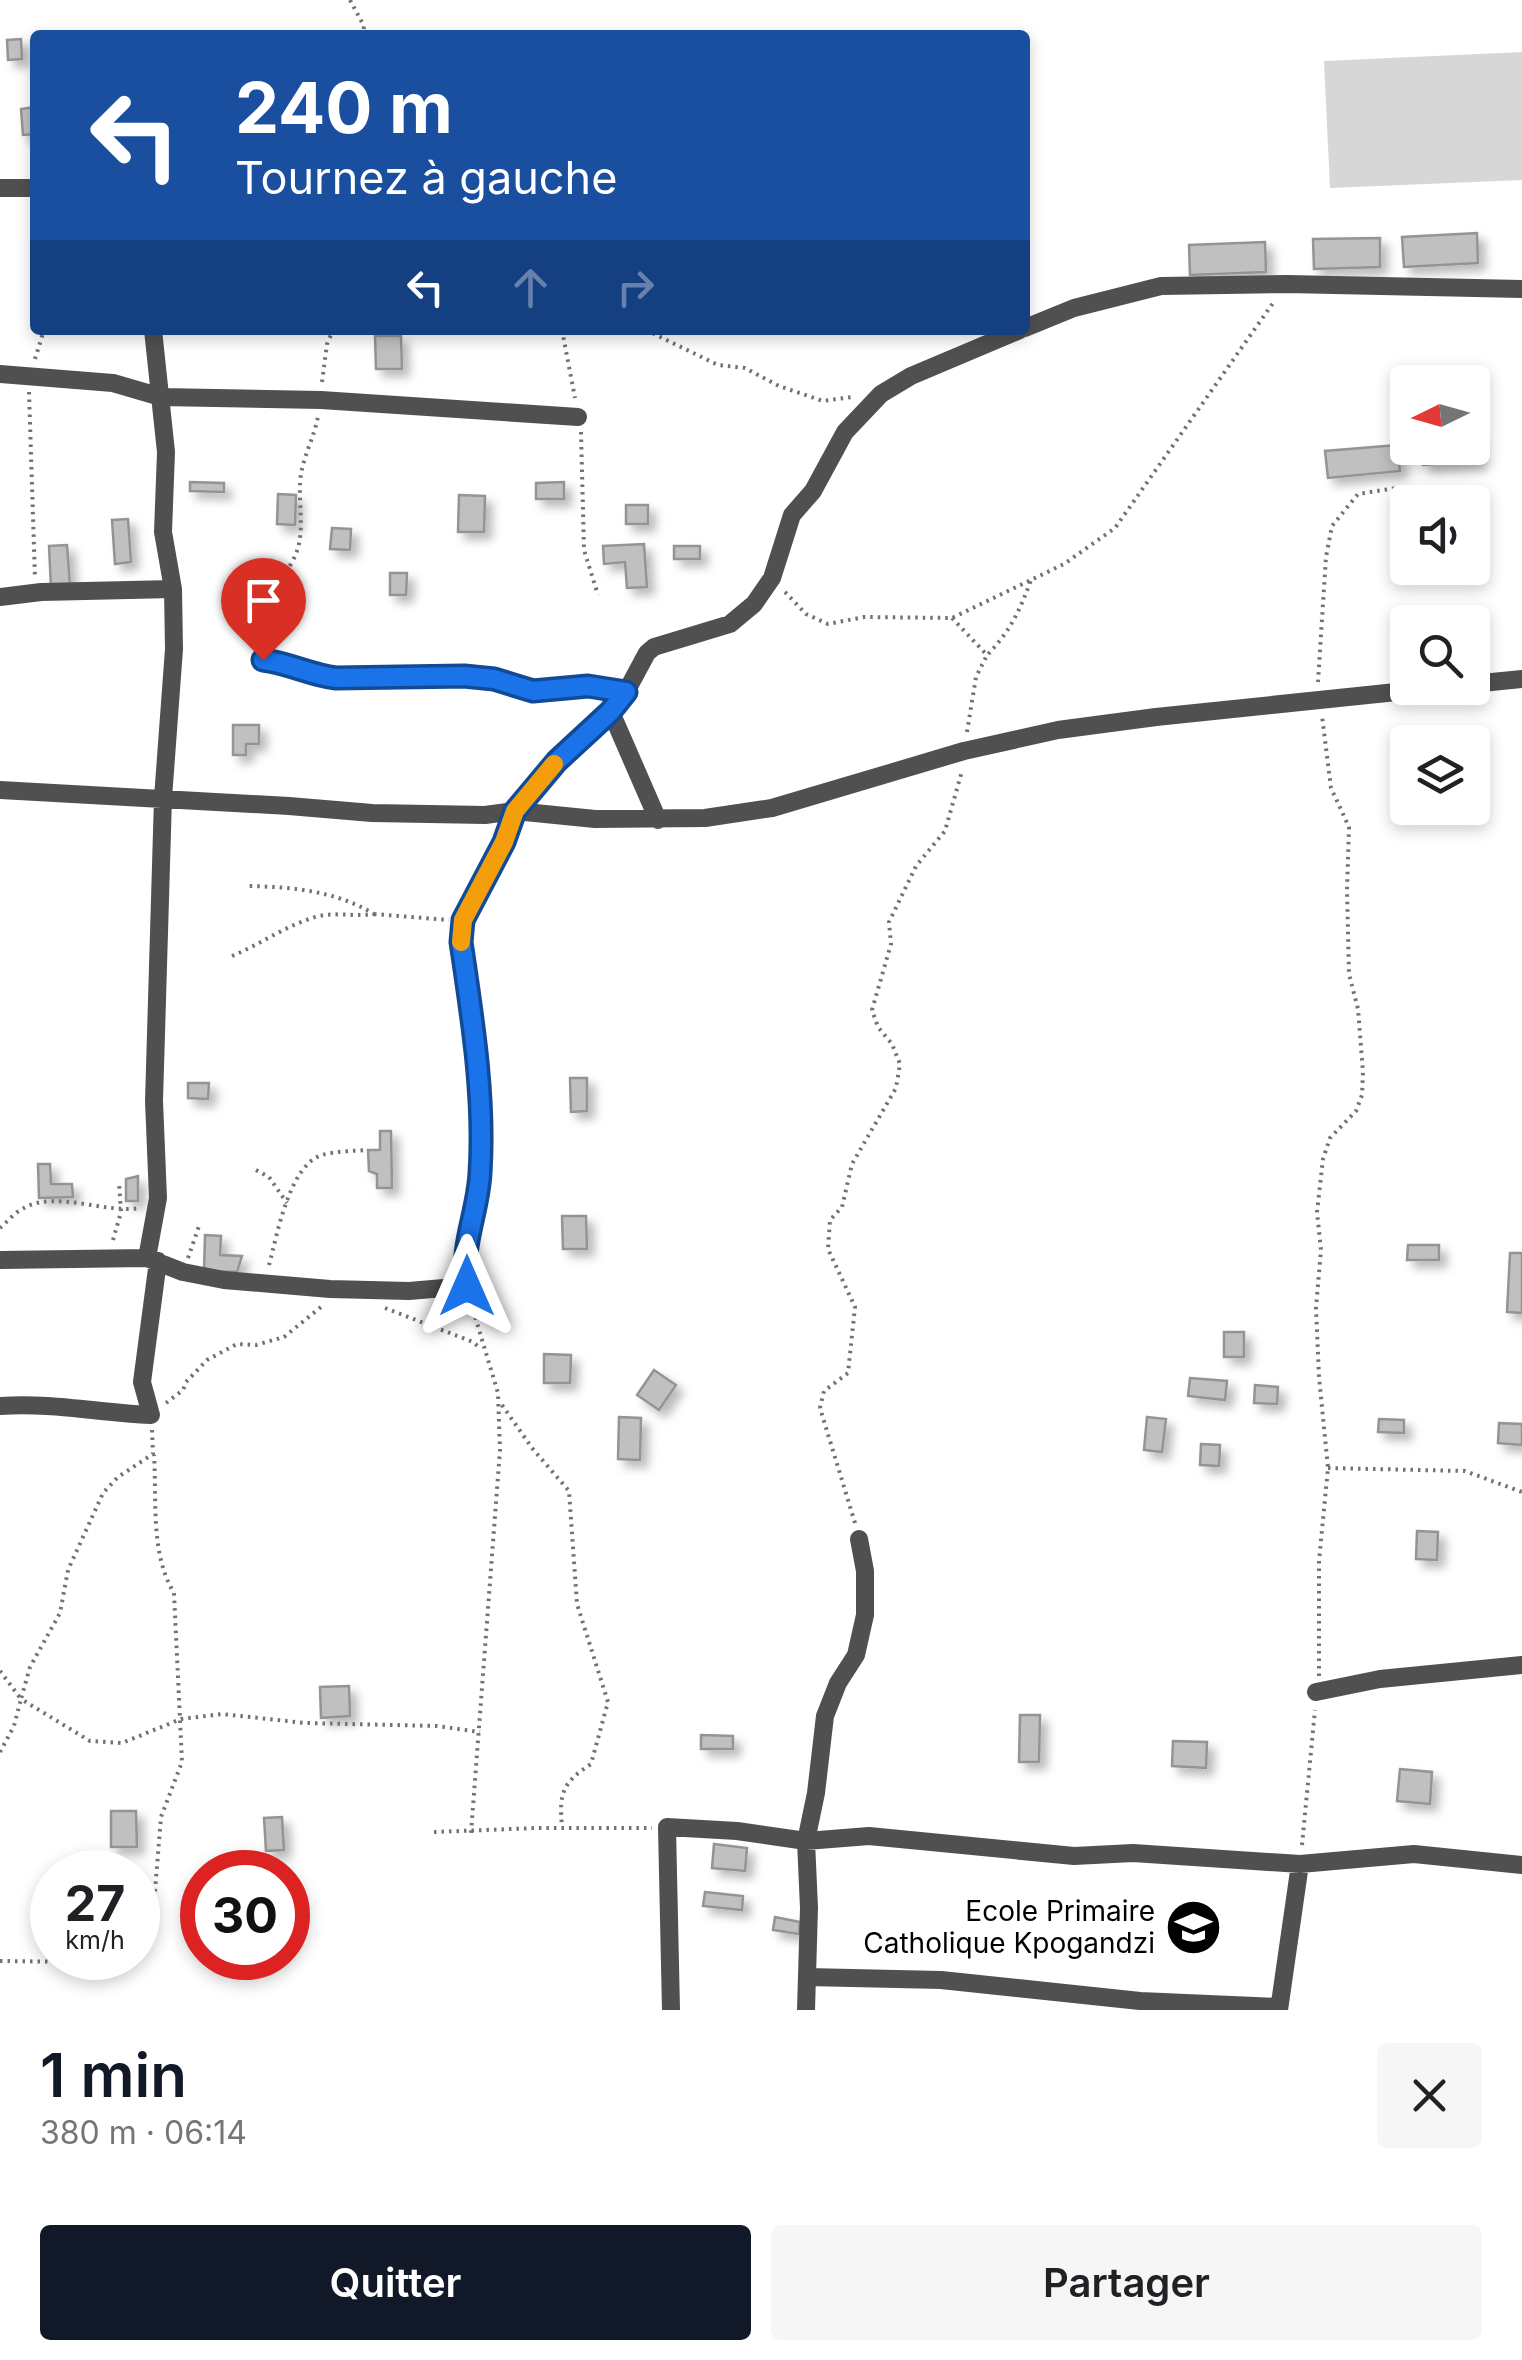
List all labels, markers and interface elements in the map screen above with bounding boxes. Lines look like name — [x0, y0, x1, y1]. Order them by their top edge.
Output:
text: 240 m — [235, 65, 453, 150]
icon: left — [70, 70, 200, 200]
text: Tournez à gauche — [235, 150, 617, 205]
icon: left — [398, 260, 453, 315]
icon: ahead — [503, 260, 558, 315]
icon: right — [608, 260, 663, 315]
north arrow — [1390, 365, 1490, 465]
map controls — [1390, 365, 1490, 825]
button: sound — [1390, 485, 1490, 585]
pin — [221, 558, 306, 661]
icon: arrive — [236, 573, 291, 628]
button: search — [1390, 605, 1490, 705]
button: layers — [1390, 725, 1490, 825]
position arrow — [415, 1234, 519, 1338]
speed limit sign: 30 — [180, 1850, 310, 1980]
text: 27 — [65, 1873, 125, 1933]
place label: Ecole Primaire Catholique Kpogandzi — [863, 1894, 1155, 1960]
school or university icon: Ecole Primaire Catholique Kpogandzi — [1164, 1897, 1224, 1957]
text: km/h — [65, 1925, 125, 1955]
text: 1 min — [40, 2039, 187, 2111]
button: close — [1377, 2043, 1482, 2148]
text: 380 m · 06:14 — [40, 2113, 247, 2152]
button: Quitter — [40, 2225, 751, 2340]
button: Partager — [771, 2225, 1482, 2340]

